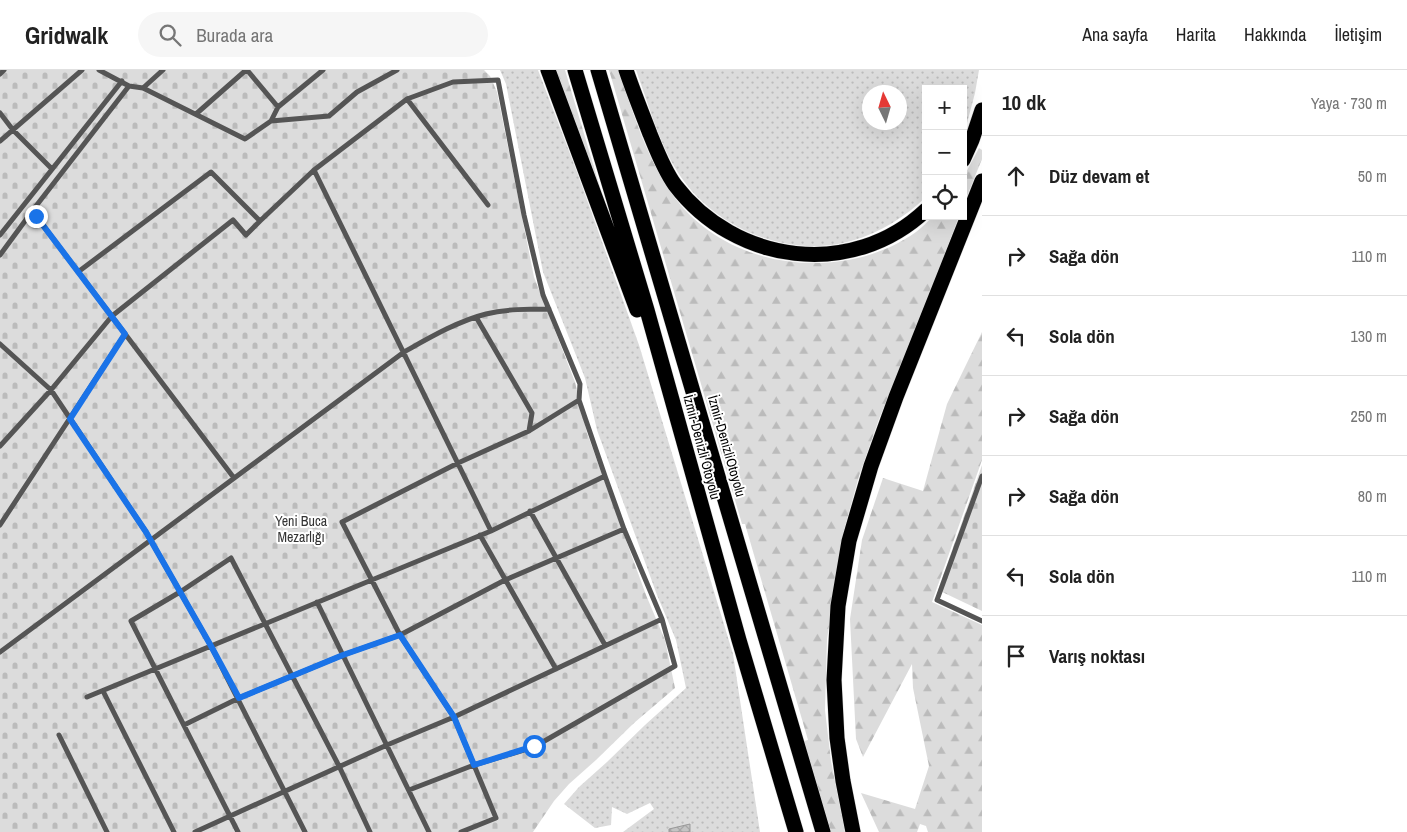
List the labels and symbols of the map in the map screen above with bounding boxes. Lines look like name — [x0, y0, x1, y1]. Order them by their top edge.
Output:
north arrow — [862, 85, 907, 130]
route end — [25, 205, 48, 228]
street label: İzmir-Denizli Otoyolu — [679, 393, 725, 501]
street label: İzmir-DenizliOtoyolu — [704, 393, 750, 499]
park label: Yeni Buca Mezarlığı — [275, 512, 328, 546]
route start — [523, 735, 546, 758]

